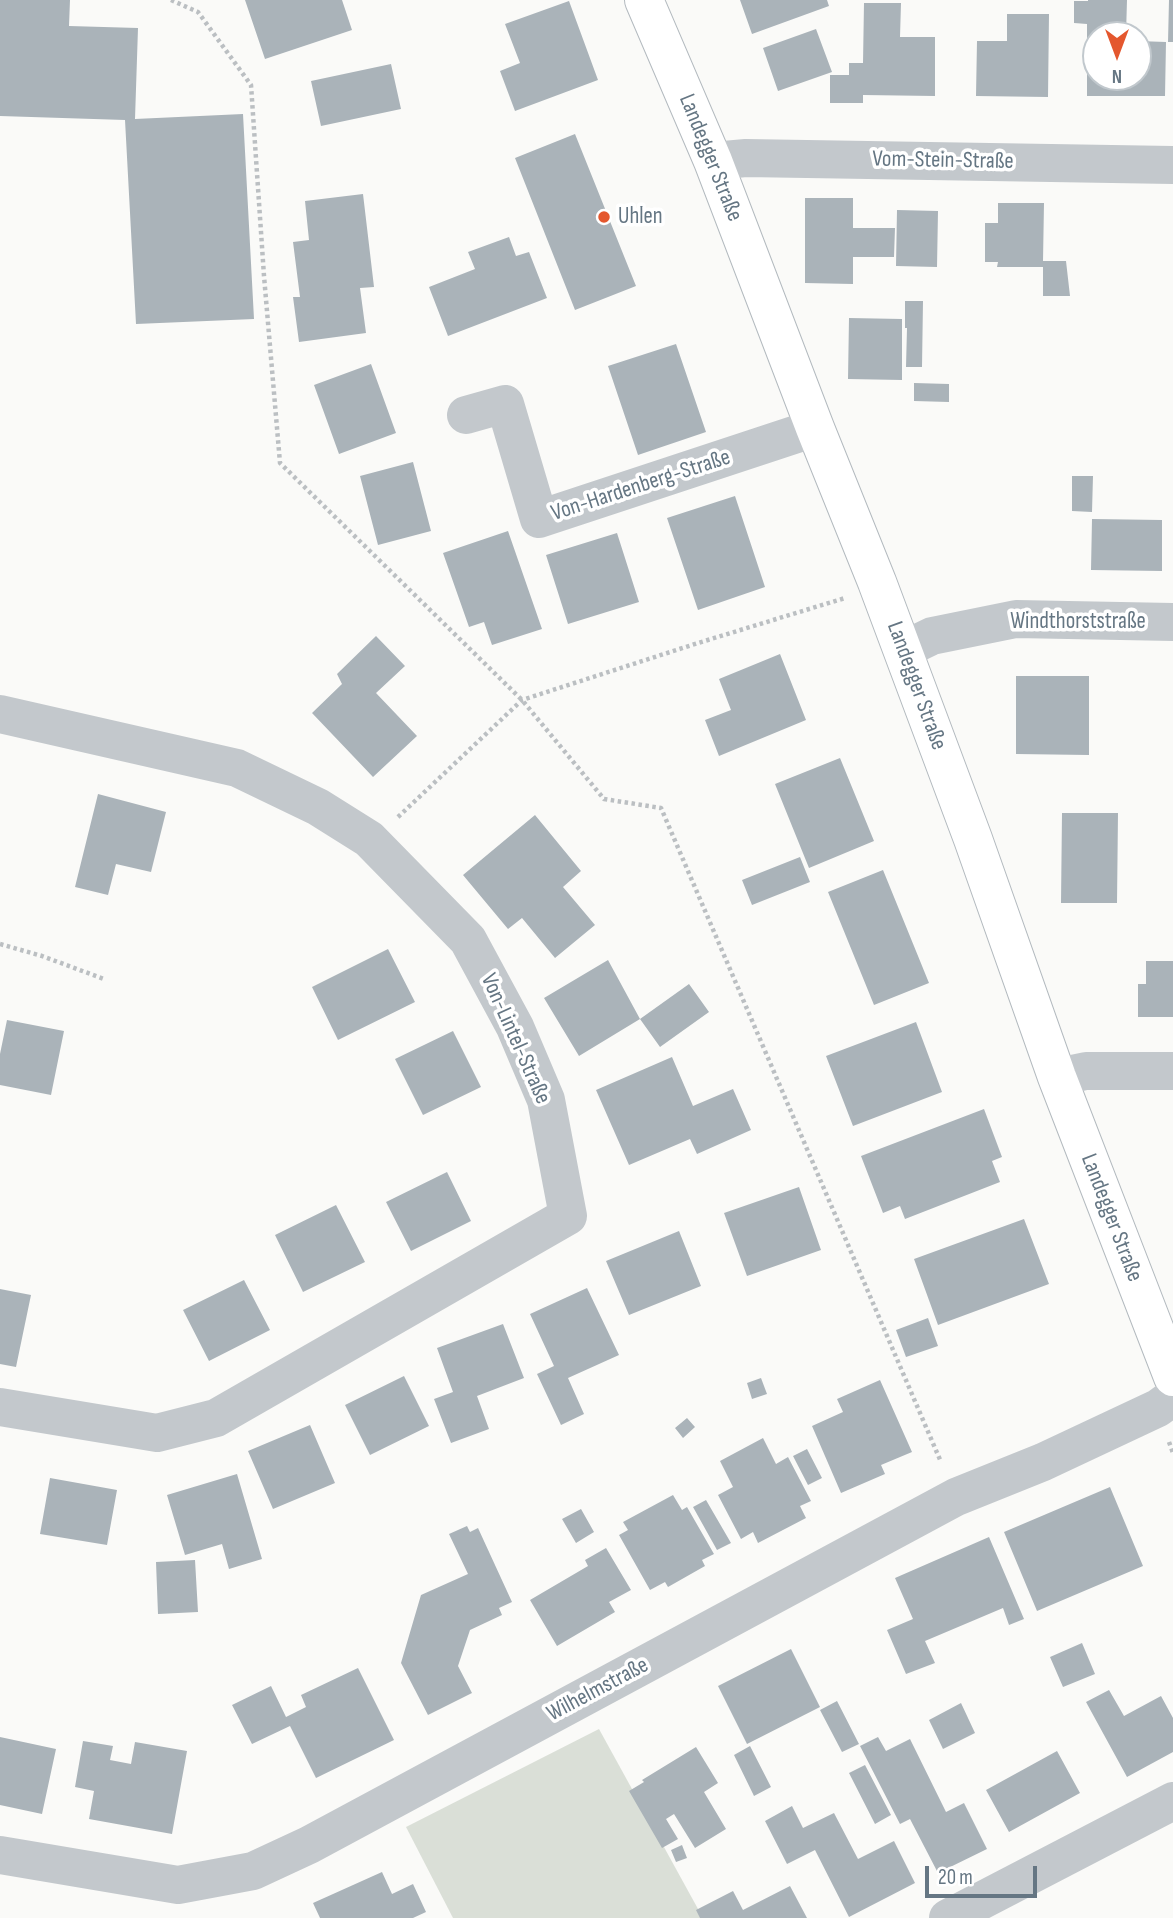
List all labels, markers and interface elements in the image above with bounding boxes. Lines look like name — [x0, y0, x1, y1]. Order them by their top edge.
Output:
north arrow — [1082, 21, 1152, 91]
text: N — [1112, 64, 1122, 87]
street label: Landegger Straße — [672, 90, 748, 226]
street label: Vom-Stein-Straße — [872, 146, 1014, 176]
place label: Uhlen — [618, 203, 663, 231]
marker: Uhlen — [596, 209, 612, 225]
street label: Von-Hardenberg-Straße — [548, 444, 734, 528]
street label: Windthorststraße — [1010, 608, 1146, 636]
street label: Landegger Straße — [880, 618, 952, 754]
street label: Von-Lintel-Straße — [474, 970, 556, 1108]
street label: Landegger Straße — [1074, 1150, 1148, 1286]
street label: Wilhelmstraße — [543, 1652, 653, 1728]
scale bar — [928, 1852, 1040, 1896]
text: 20 m — [938, 1865, 973, 1890]

